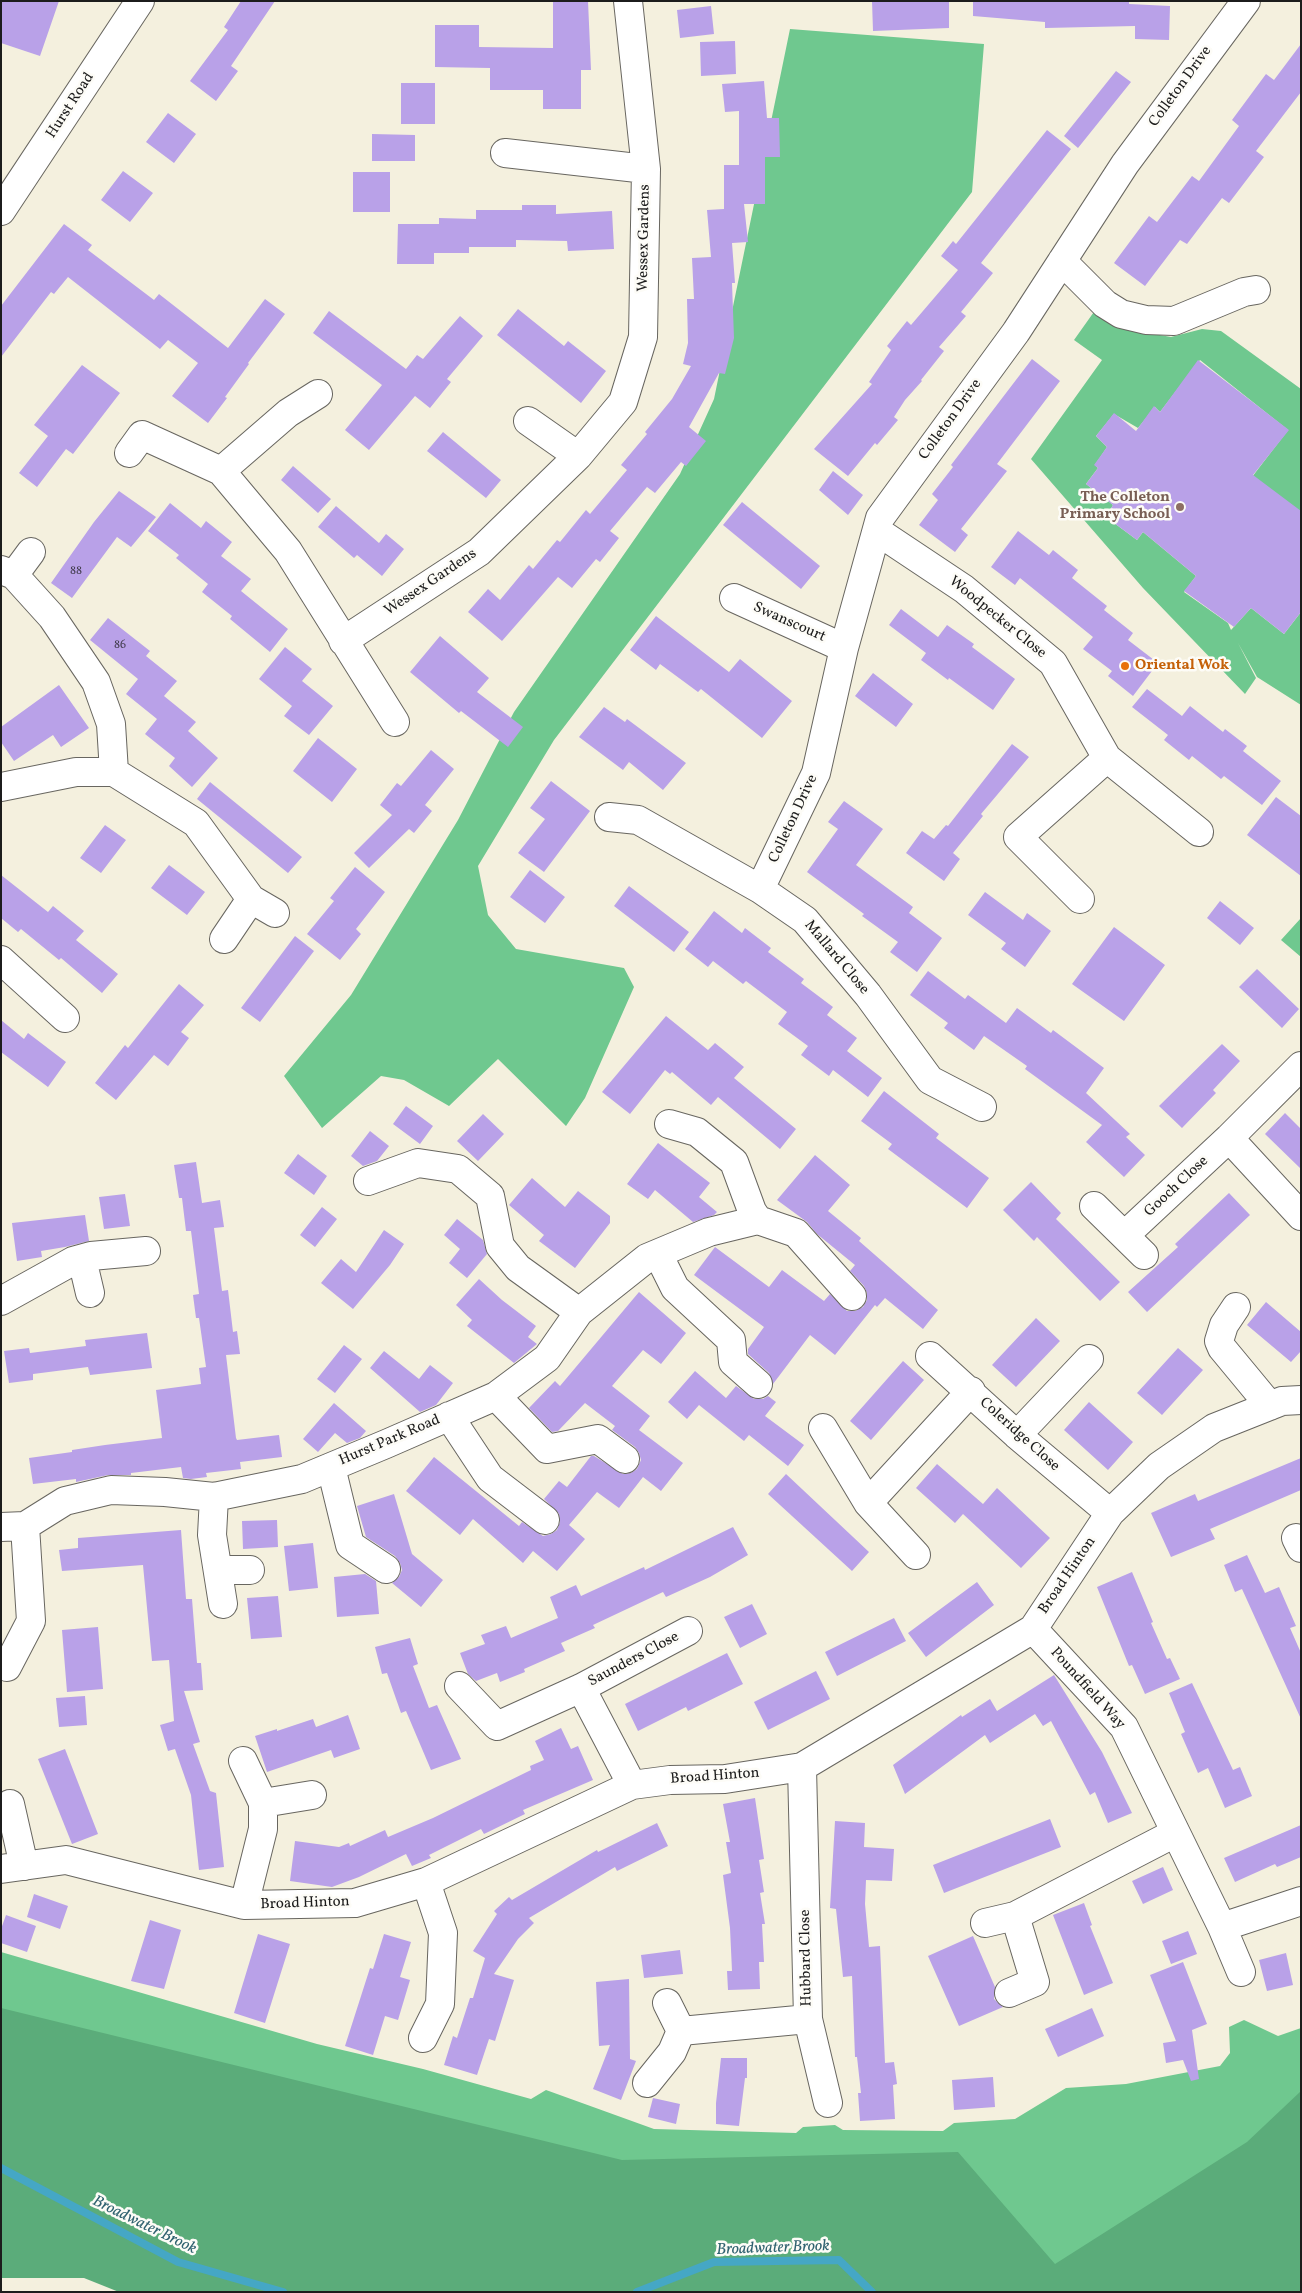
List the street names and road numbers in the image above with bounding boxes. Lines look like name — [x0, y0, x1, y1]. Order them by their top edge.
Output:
street label: Colleton Drive — [1146, 43, 1216, 131]
street label: Hurst Road — [43, 70, 99, 142]
street label: Wessex Gardens — [635, 184, 655, 292]
street label: Colleton Drive — [916, 376, 986, 464]
street label: Wessex Gardens — [381, 546, 481, 620]
street label: Woodpecker Close — [945, 573, 1049, 663]
street label: Swanscourt — [750, 599, 828, 647]
street label: Colleton Drive — [766, 772, 822, 866]
street label: Mallard Close — [800, 917, 872, 999]
street label: Gooch Close — [1141, 1153, 1213, 1221]
street label: Coleridge Close — [975, 1394, 1063, 1476]
street label: Hurst Park Road — [337, 1412, 443, 1470]
street label: Broad Hinton — [1036, 1534, 1100, 1618]
street label: Saunders Close — [586, 1629, 682, 1691]
street label: Poundfield Way — [1046, 1644, 1128, 1734]
street label: Broad Hinton — [670, 1765, 760, 1789]
street label: Broad Hinton — [260, 1893, 350, 1915]
street label: Hubbard Close — [797, 1909, 817, 2007]

